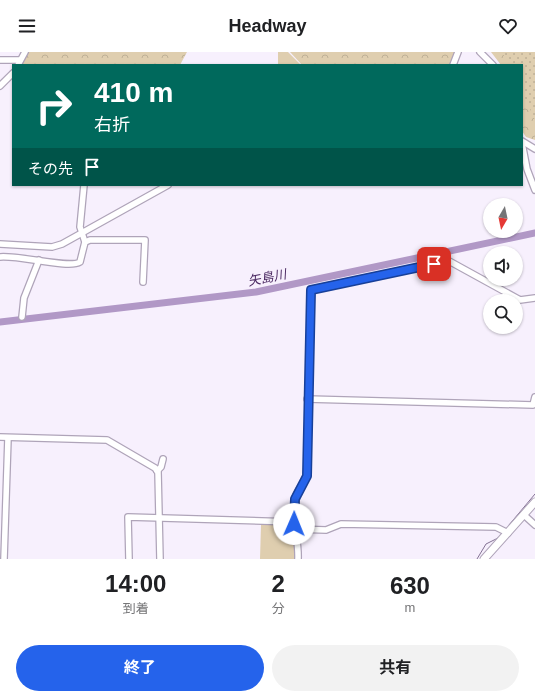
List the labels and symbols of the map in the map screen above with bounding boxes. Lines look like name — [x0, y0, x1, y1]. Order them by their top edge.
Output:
north arrow — [483, 198, 523, 238]
pin — [417, 247, 451, 281]
water label: 矢島川 — [247, 266, 290, 289]
position arrow — [273, 503, 315, 545]

